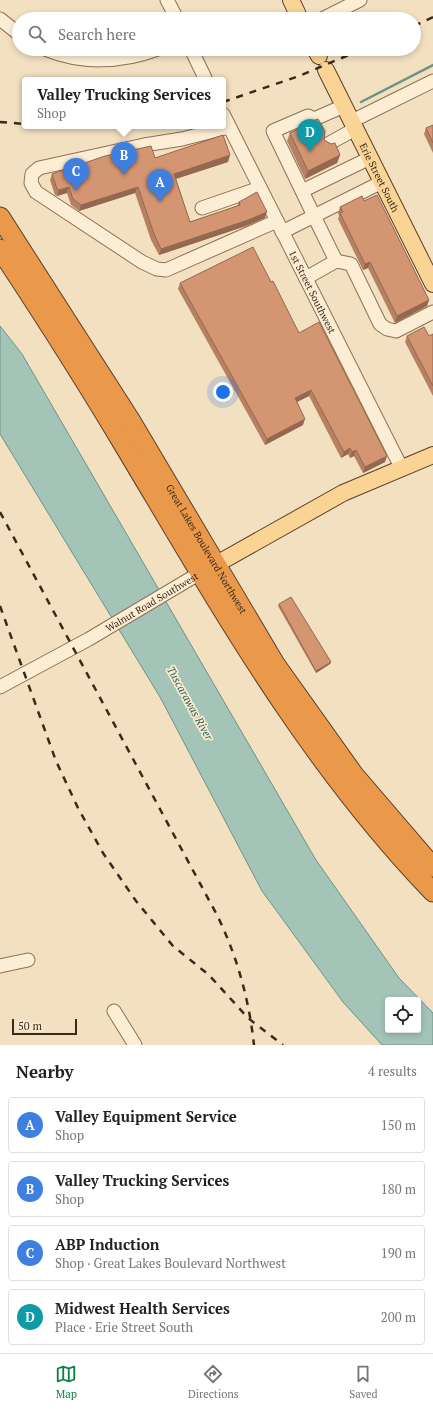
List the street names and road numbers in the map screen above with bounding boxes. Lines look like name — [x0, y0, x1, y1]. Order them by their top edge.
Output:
street label: Erie Street South — [357, 141, 402, 214]
street label: 1st Street Southwest — [286, 248, 339, 336]
street label: Great Lakes Boulevard Northwest — [163, 482, 250, 616]
street label: Walnut Road Southwest — [103, 569, 201, 635]

